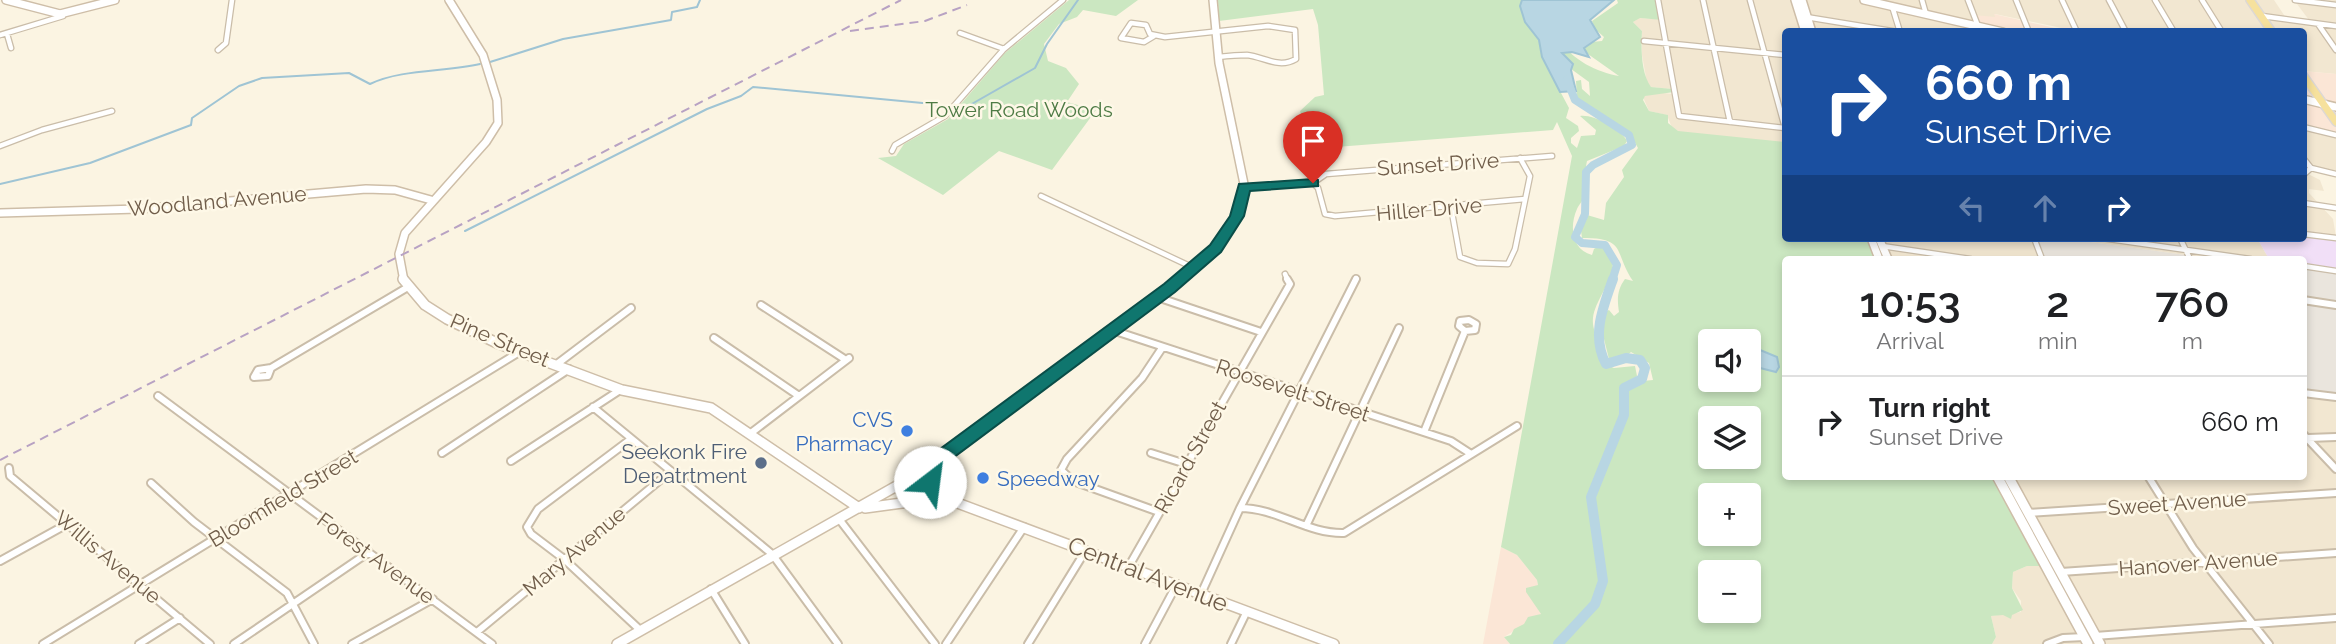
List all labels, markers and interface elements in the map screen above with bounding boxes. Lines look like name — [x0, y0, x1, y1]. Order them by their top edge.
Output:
text: 660 m — [1925, 54, 2072, 111]
icon: right — [1810, 56, 1901, 147]
park label: Tower Road Woods — [925, 97, 1113, 122]
pin — [1283, 111, 1343, 183]
text: Sunset Drive — [1925, 113, 2111, 150]
icon: arrive — [1294, 122, 1332, 160]
street label: Sunset Drive — [1376, 147, 1500, 181]
street label: Woodland Avenue — [127, 181, 307, 221]
icon: left — [1953, 189, 1991, 227]
icon: ahead — [2026, 189, 2064, 227]
icon: right — [2099, 189, 2137, 227]
street label: Hiller Drive — [1375, 192, 1483, 226]
text: 10:53 — [1859, 278, 1961, 327]
text: 2 — [2046, 278, 2069, 327]
text: 760 — [2155, 278, 2229, 327]
street label: Pine Street — [446, 308, 554, 372]
text: Arrival — [1876, 327, 1944, 354]
text: min — [2038, 327, 2078, 354]
text: m — [2182, 327, 2203, 354]
map controls — [1698, 329, 1761, 623]
button: sound — [1698, 329, 1761, 392]
street label: Roosevelt Street — [1213, 353, 1373, 427]
text: Turn right — [1869, 393, 1990, 423]
street label: Ricard Street — [1149, 396, 1231, 518]
icon: right — [1810, 403, 1848, 441]
button: layers — [1698, 406, 1761, 469]
place label: CVS Pharmacy — [795, 407, 893, 456]
text: 660 m — [2201, 407, 2279, 437]
marker: CVS Pharmacy — [899, 423, 915, 439]
text: Sunset Drive — [1869, 423, 2003, 450]
place label: Seekonk Fire Depatrtment — [622, 439, 747, 488]
street label: Bloomfield Street — [204, 444, 362, 552]
position arrow — [893, 445, 967, 519]
marker: Seekonk Fire Depatrtment — [753, 455, 769, 471]
place label: Speedway — [997, 466, 1100, 491]
marker: Speedway — [975, 470, 991, 486]
button: + — [1698, 483, 1761, 546]
street label: Sweet Avenue — [2107, 486, 2247, 520]
street label: Mary Avenue — [518, 501, 630, 601]
street label: Willis Avenue — [50, 505, 166, 609]
street label: Forest Avenue — [312, 507, 440, 609]
street label: Central Avenue — [1064, 530, 1232, 618]
street label: Hanover Avenue — [2118, 545, 2278, 581]
button: − — [1698, 560, 1761, 623]

